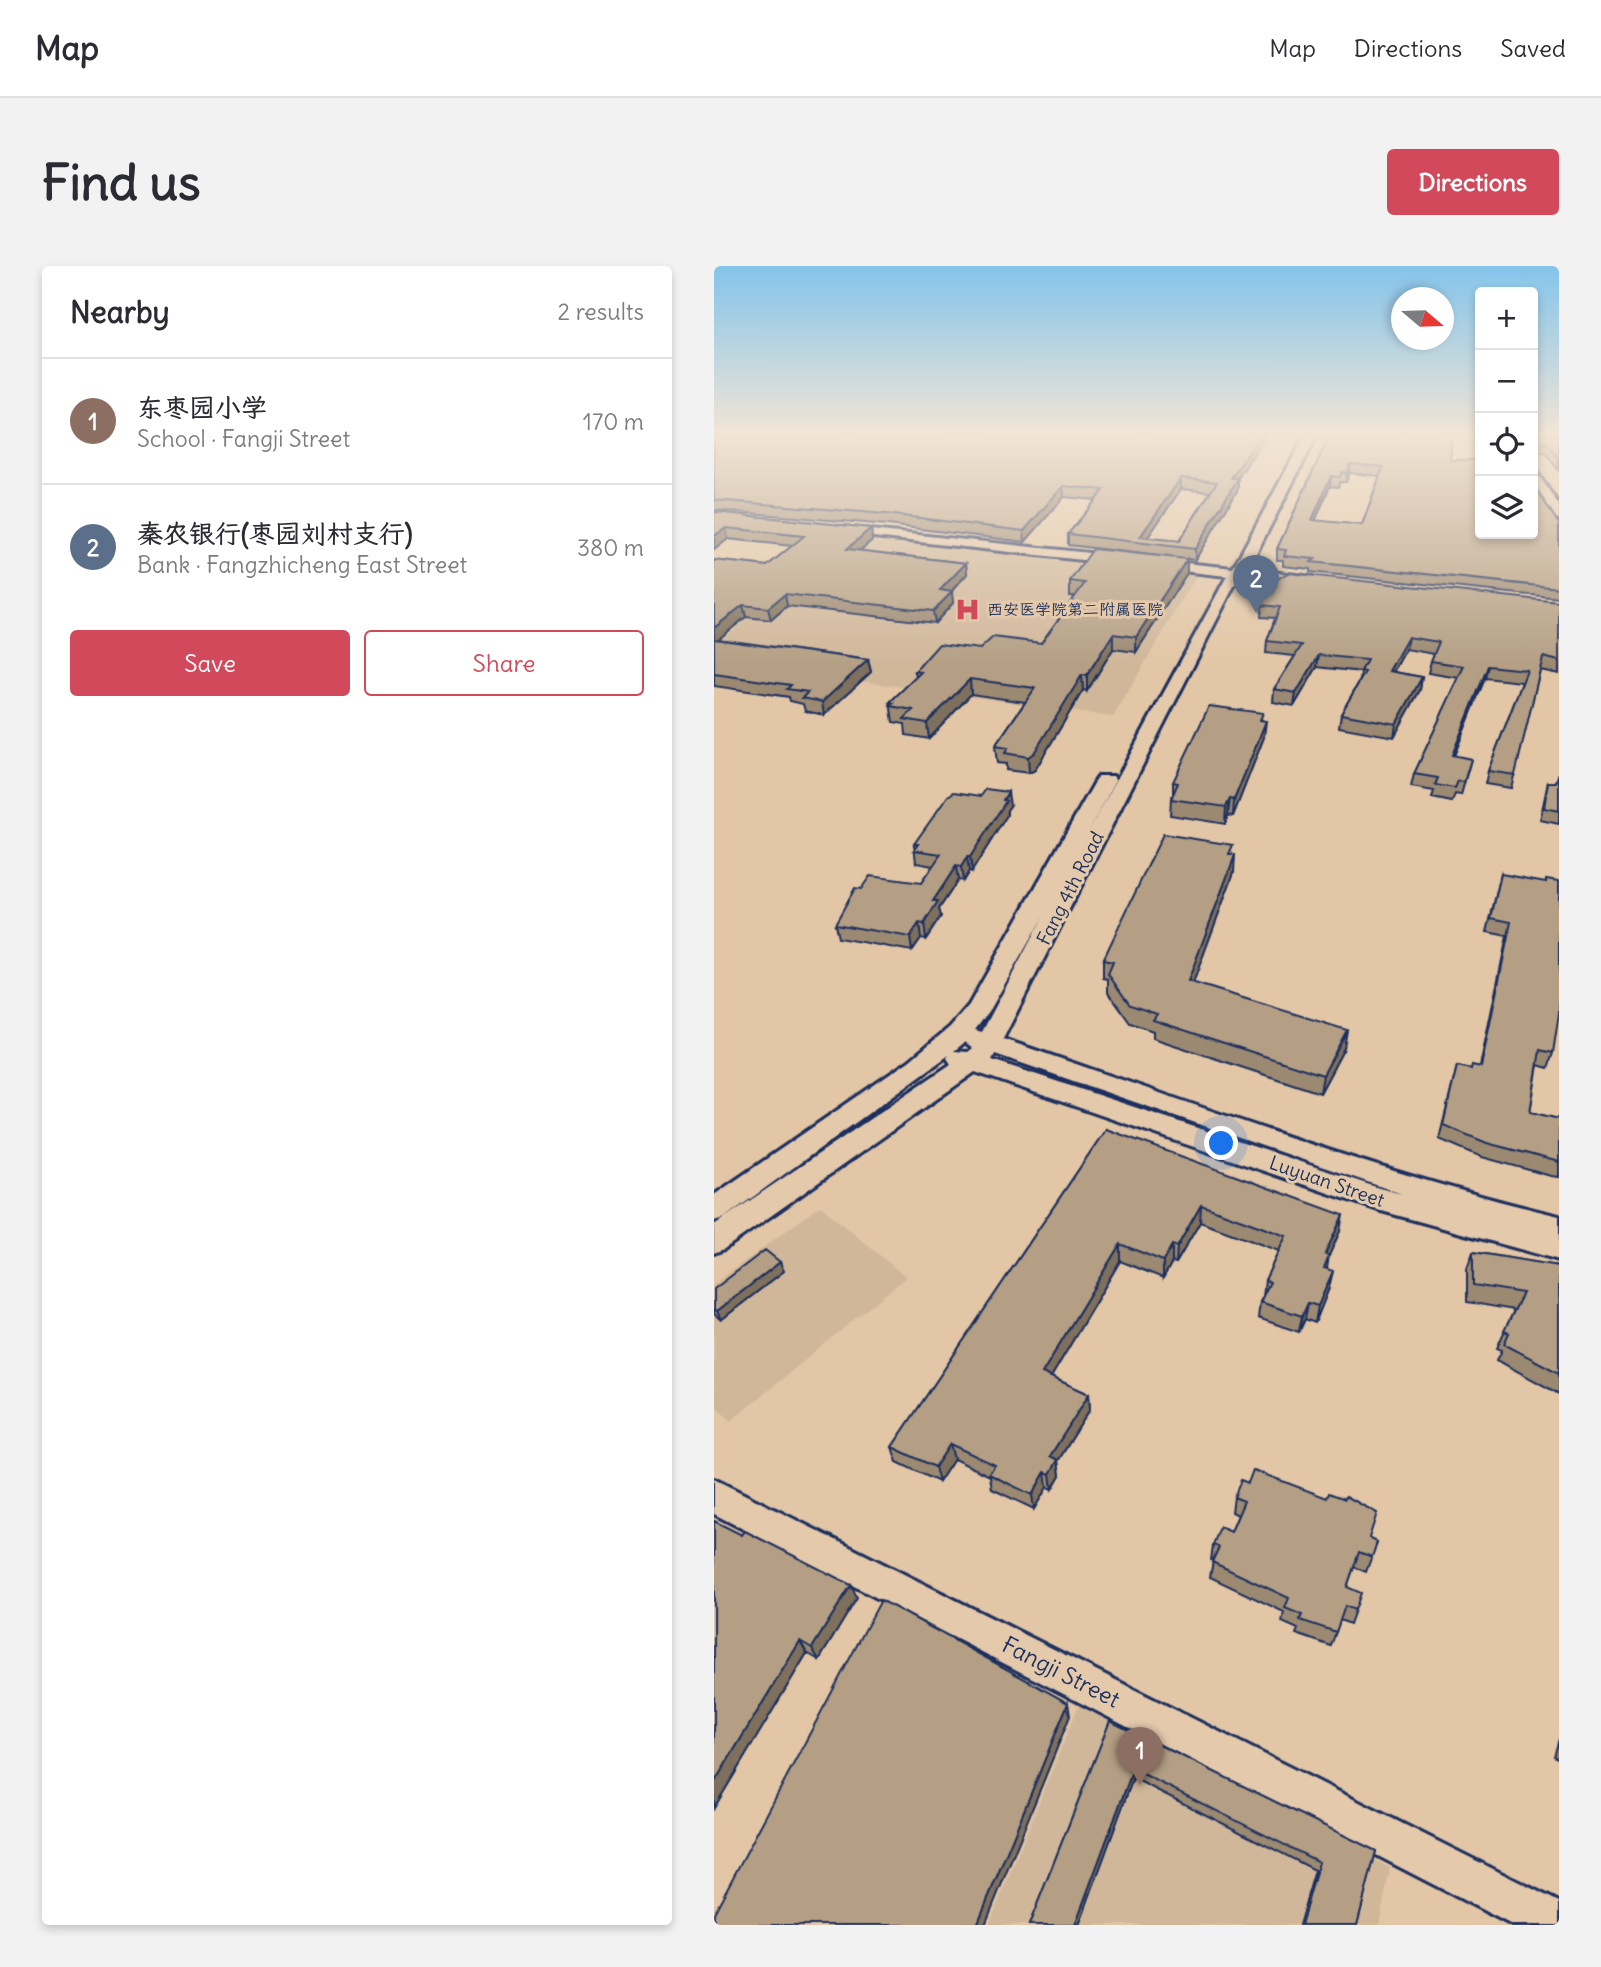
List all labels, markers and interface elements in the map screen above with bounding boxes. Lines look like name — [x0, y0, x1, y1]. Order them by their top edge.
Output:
text: Map — [35, 27, 99, 69]
text: Map — [1269, 33, 1316, 63]
text: Directions — [1354, 33, 1462, 63]
text: Saved — [1500, 33, 1566, 63]
button: Directions — [1387, 149, 1559, 215]
text: Find us — [42, 152, 200, 213]
north arrow — [1391, 287, 1454, 350]
map controls — [1475, 287, 1538, 539]
button: + — [1475, 287, 1538, 350]
text: Nearby — [70, 293, 170, 331]
text: 2 results — [558, 297, 644, 326]
button: − — [1475, 350, 1538, 413]
text: 东枣园小学 — [137, 391, 267, 424]
text: 1 — [88, 407, 98, 436]
text: 170 m — [583, 407, 644, 436]
button: locate — [1475, 413, 1538, 476]
text: School · Fangji Street — [137, 424, 350, 453]
button: layers — [1475, 476, 1538, 539]
text: 秦农银行(枣园刘村支行) — [137, 517, 413, 550]
text: 2 — [87, 533, 99, 562]
text: 380 m — [577, 533, 644, 562]
text: Bank · Fangzhicheng East Street — [137, 550, 467, 579]
pin: 2 — [1233, 555, 1279, 613]
hospital icon: 西安医学院第二附属医院 — [953, 595, 981, 623]
place label: 西安医学院第二附属医院 — [987, 599, 1163, 619]
button: Save — [70, 630, 350, 696]
button: Share — [364, 630, 644, 696]
street label: Fang 4th Road — [1031, 827, 1109, 949]
your location — [1204, 1126, 1238, 1160]
street label: Luyuan Street — [1266, 1150, 1388, 1212]
street label: Fangji Street — [997, 1629, 1125, 1714]
pin: 1 — [1117, 1727, 1163, 1785]

